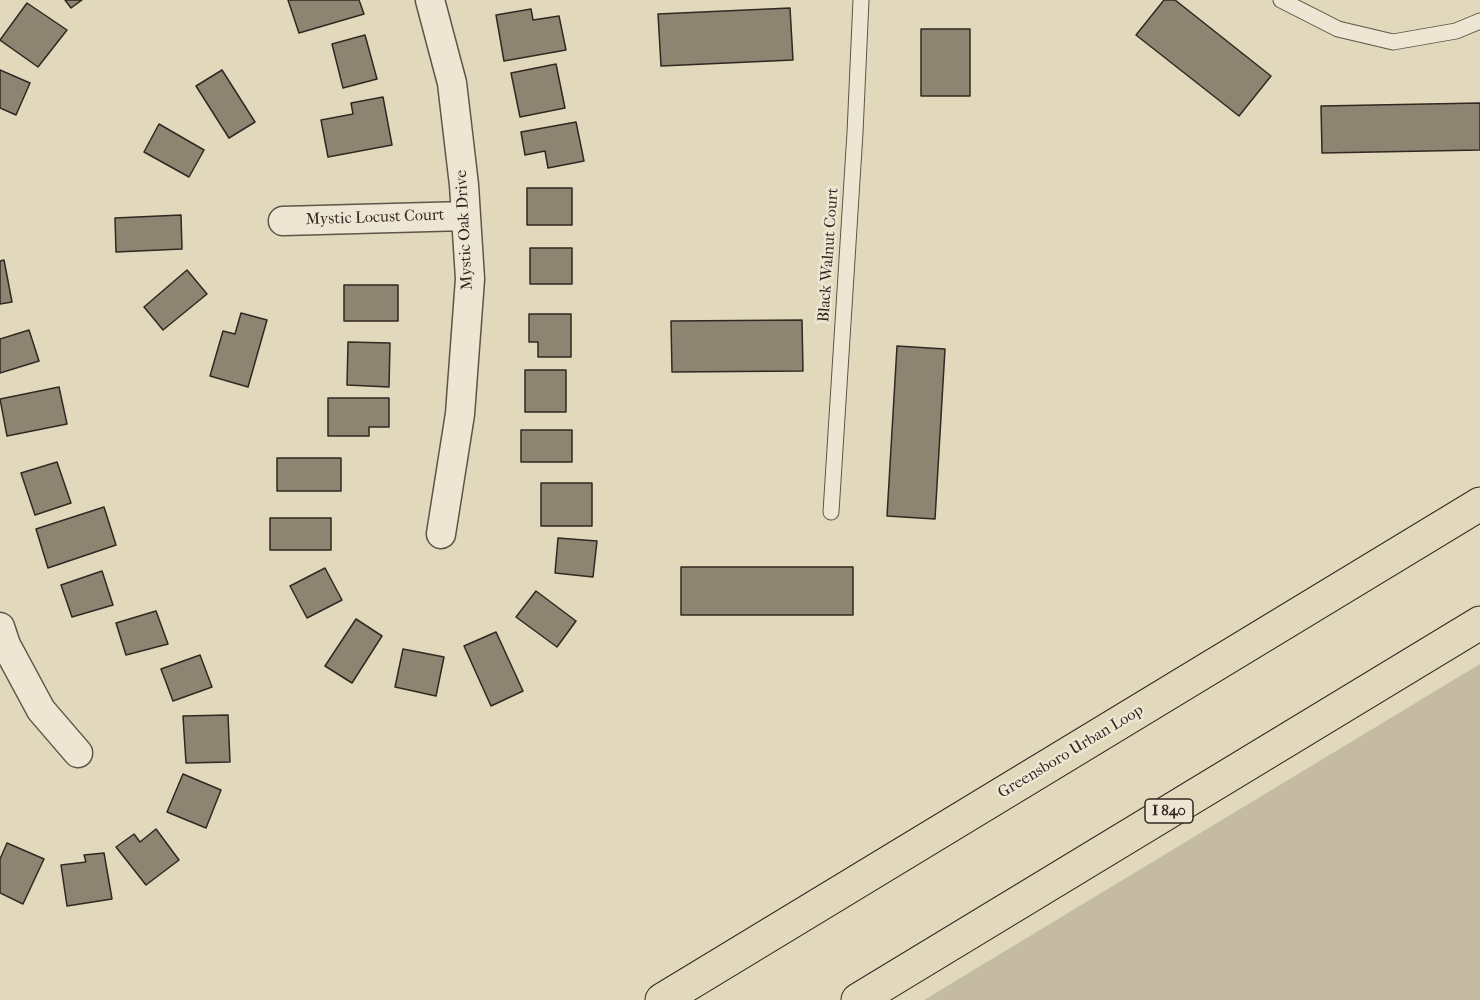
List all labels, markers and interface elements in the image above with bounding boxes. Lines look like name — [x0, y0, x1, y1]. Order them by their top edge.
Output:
street label: Mystic Oak Drive — [452, 169, 478, 291]
street label: Black Walnut Court — [815, 187, 843, 323]
street label: Mystic Locust Court — [305, 206, 445, 230]
street label: Greensboro Urban Loop — [995, 701, 1147, 803]
road number: I 840 — [1145, 799, 1193, 823]

